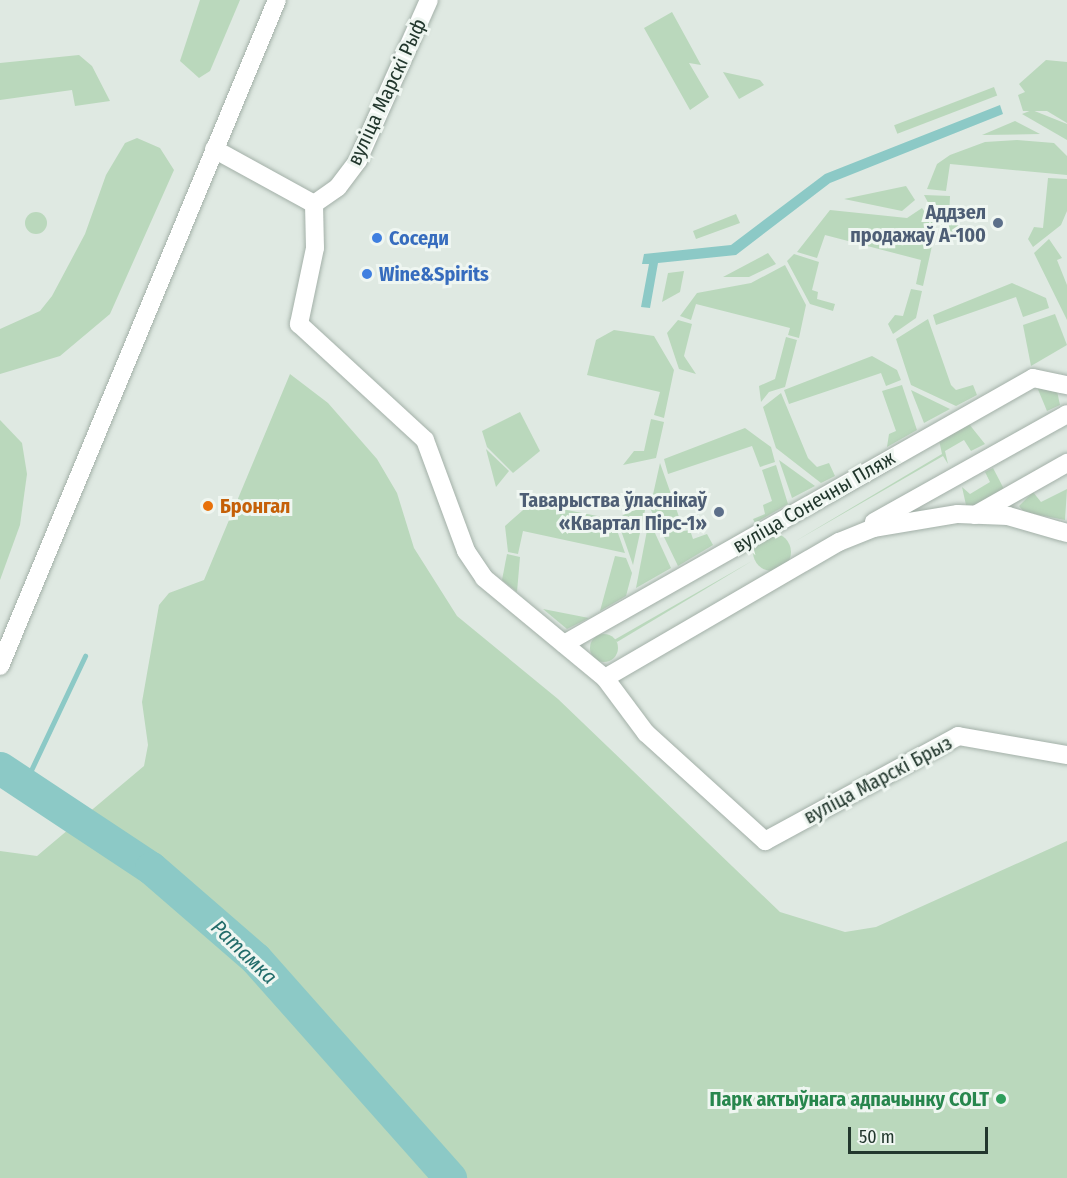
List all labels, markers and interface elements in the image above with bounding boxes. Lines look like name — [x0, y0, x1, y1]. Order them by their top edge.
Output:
street label: вуліца Марскі Рыф — [342, 15, 432, 169]
place label: Аддзел продажаў А-100 — [850, 200, 986, 247]
marker: Аддзел продажаў А-100 — [991, 216, 1005, 230]
place label: Соседи — [389, 226, 449, 250]
marker: Соседи — [370, 231, 384, 245]
place label: Wine&Spirits — [379, 262, 489, 286]
marker: Wine&Spirits — [360, 267, 374, 281]
street label: вуліца Сонечны Пляж — [729, 446, 899, 558]
place label: Таварыства ўласнікаў «Квартал Пірс-1» — [519, 488, 707, 535]
place label: Бронгал — [220, 494, 290, 518]
marker: Бронгал — [201, 499, 215, 513]
marker: Таварыства ўласнікаў «Квартал Пірс-1» — [712, 505, 726, 519]
street label: вуліца Марскі Брыз — [800, 731, 956, 829]
water label: Ратамка — [206, 915, 282, 989]
place label: Парк актыўнага адпачынку COLT — [709, 1087, 989, 1111]
marker: Парк актыўнага адпачынку COLT — [994, 1092, 1008, 1106]
scale bar — [851, 1115, 990, 1153]
text: 50 m — [859, 1126, 895, 1148]

